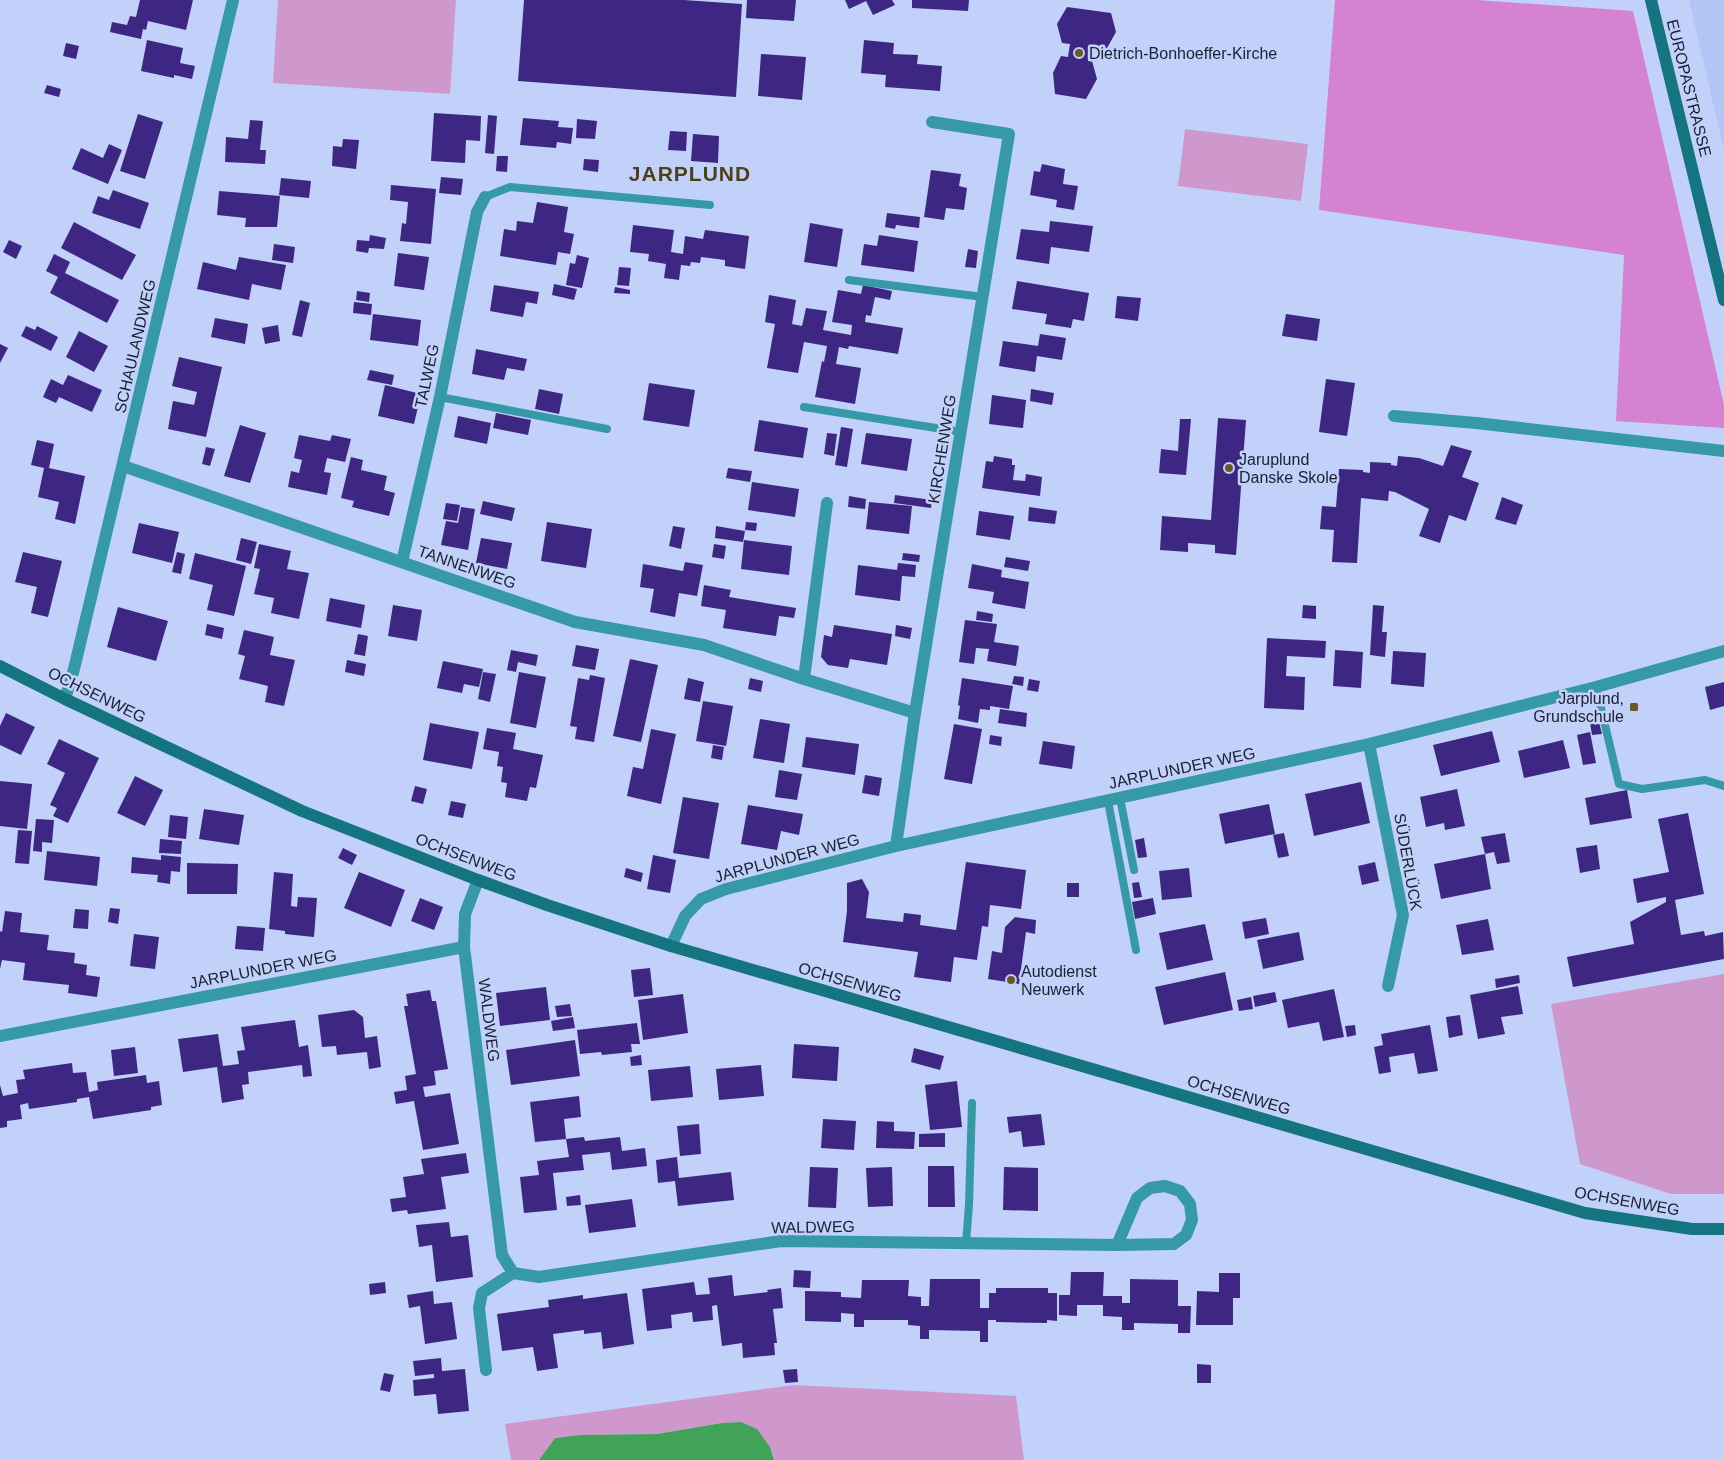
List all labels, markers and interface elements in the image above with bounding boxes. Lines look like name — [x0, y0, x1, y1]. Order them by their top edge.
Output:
street label: EUROPASTRASSE — [1664, 17, 1714, 159]
place label: Dietrich-Bonhoeffer-Kirche — [1089, 45, 1277, 62]
marker: Dietrich-Bonhoeffer-Kirche — [1073, 47, 1085, 59]
district label: JARPLUND — [629, 162, 751, 185]
street label: SCHAULANDWEG — [111, 277, 159, 415]
street label: TALWEG — [412, 342, 442, 410]
street label: KIRCHENWEG — [925, 393, 959, 505]
place label: Jaruplund Danske Skole — [1239, 451, 1338, 486]
marker: Jaruplund Danske Skole — [1223, 462, 1235, 474]
street label: TANNENWEG — [416, 542, 518, 592]
street label: OCHSENWEG — [45, 664, 149, 726]
place label: Jarplund, Grundschule — [1533, 690, 1624, 725]
marker: Jarplund, Grundschule — [1628, 701, 1640, 713]
street label: JARPLUNDER WEG — [1107, 744, 1257, 792]
street label: SÜDERLÜCK — [1391, 812, 1425, 912]
street label: OCHSENWEG — [413, 830, 519, 884]
street label: JARPLUNDER WEG — [713, 830, 861, 886]
street label: JARPLUNDER WEG — [188, 946, 338, 992]
street label: OCHSENWEG — [796, 959, 904, 1005]
place label: Autodienst Neuwerk — [1021, 963, 1097, 998]
marker: Autodienst Neuwerk — [1005, 974, 1017, 986]
street label: WALDWEG — [475, 977, 503, 1063]
street label: OCHSENWEG — [1185, 1072, 1293, 1118]
street label: OCHSENWEG — [1573, 1183, 1681, 1219]
street label: WALDWEG — [771, 1218, 855, 1236]

